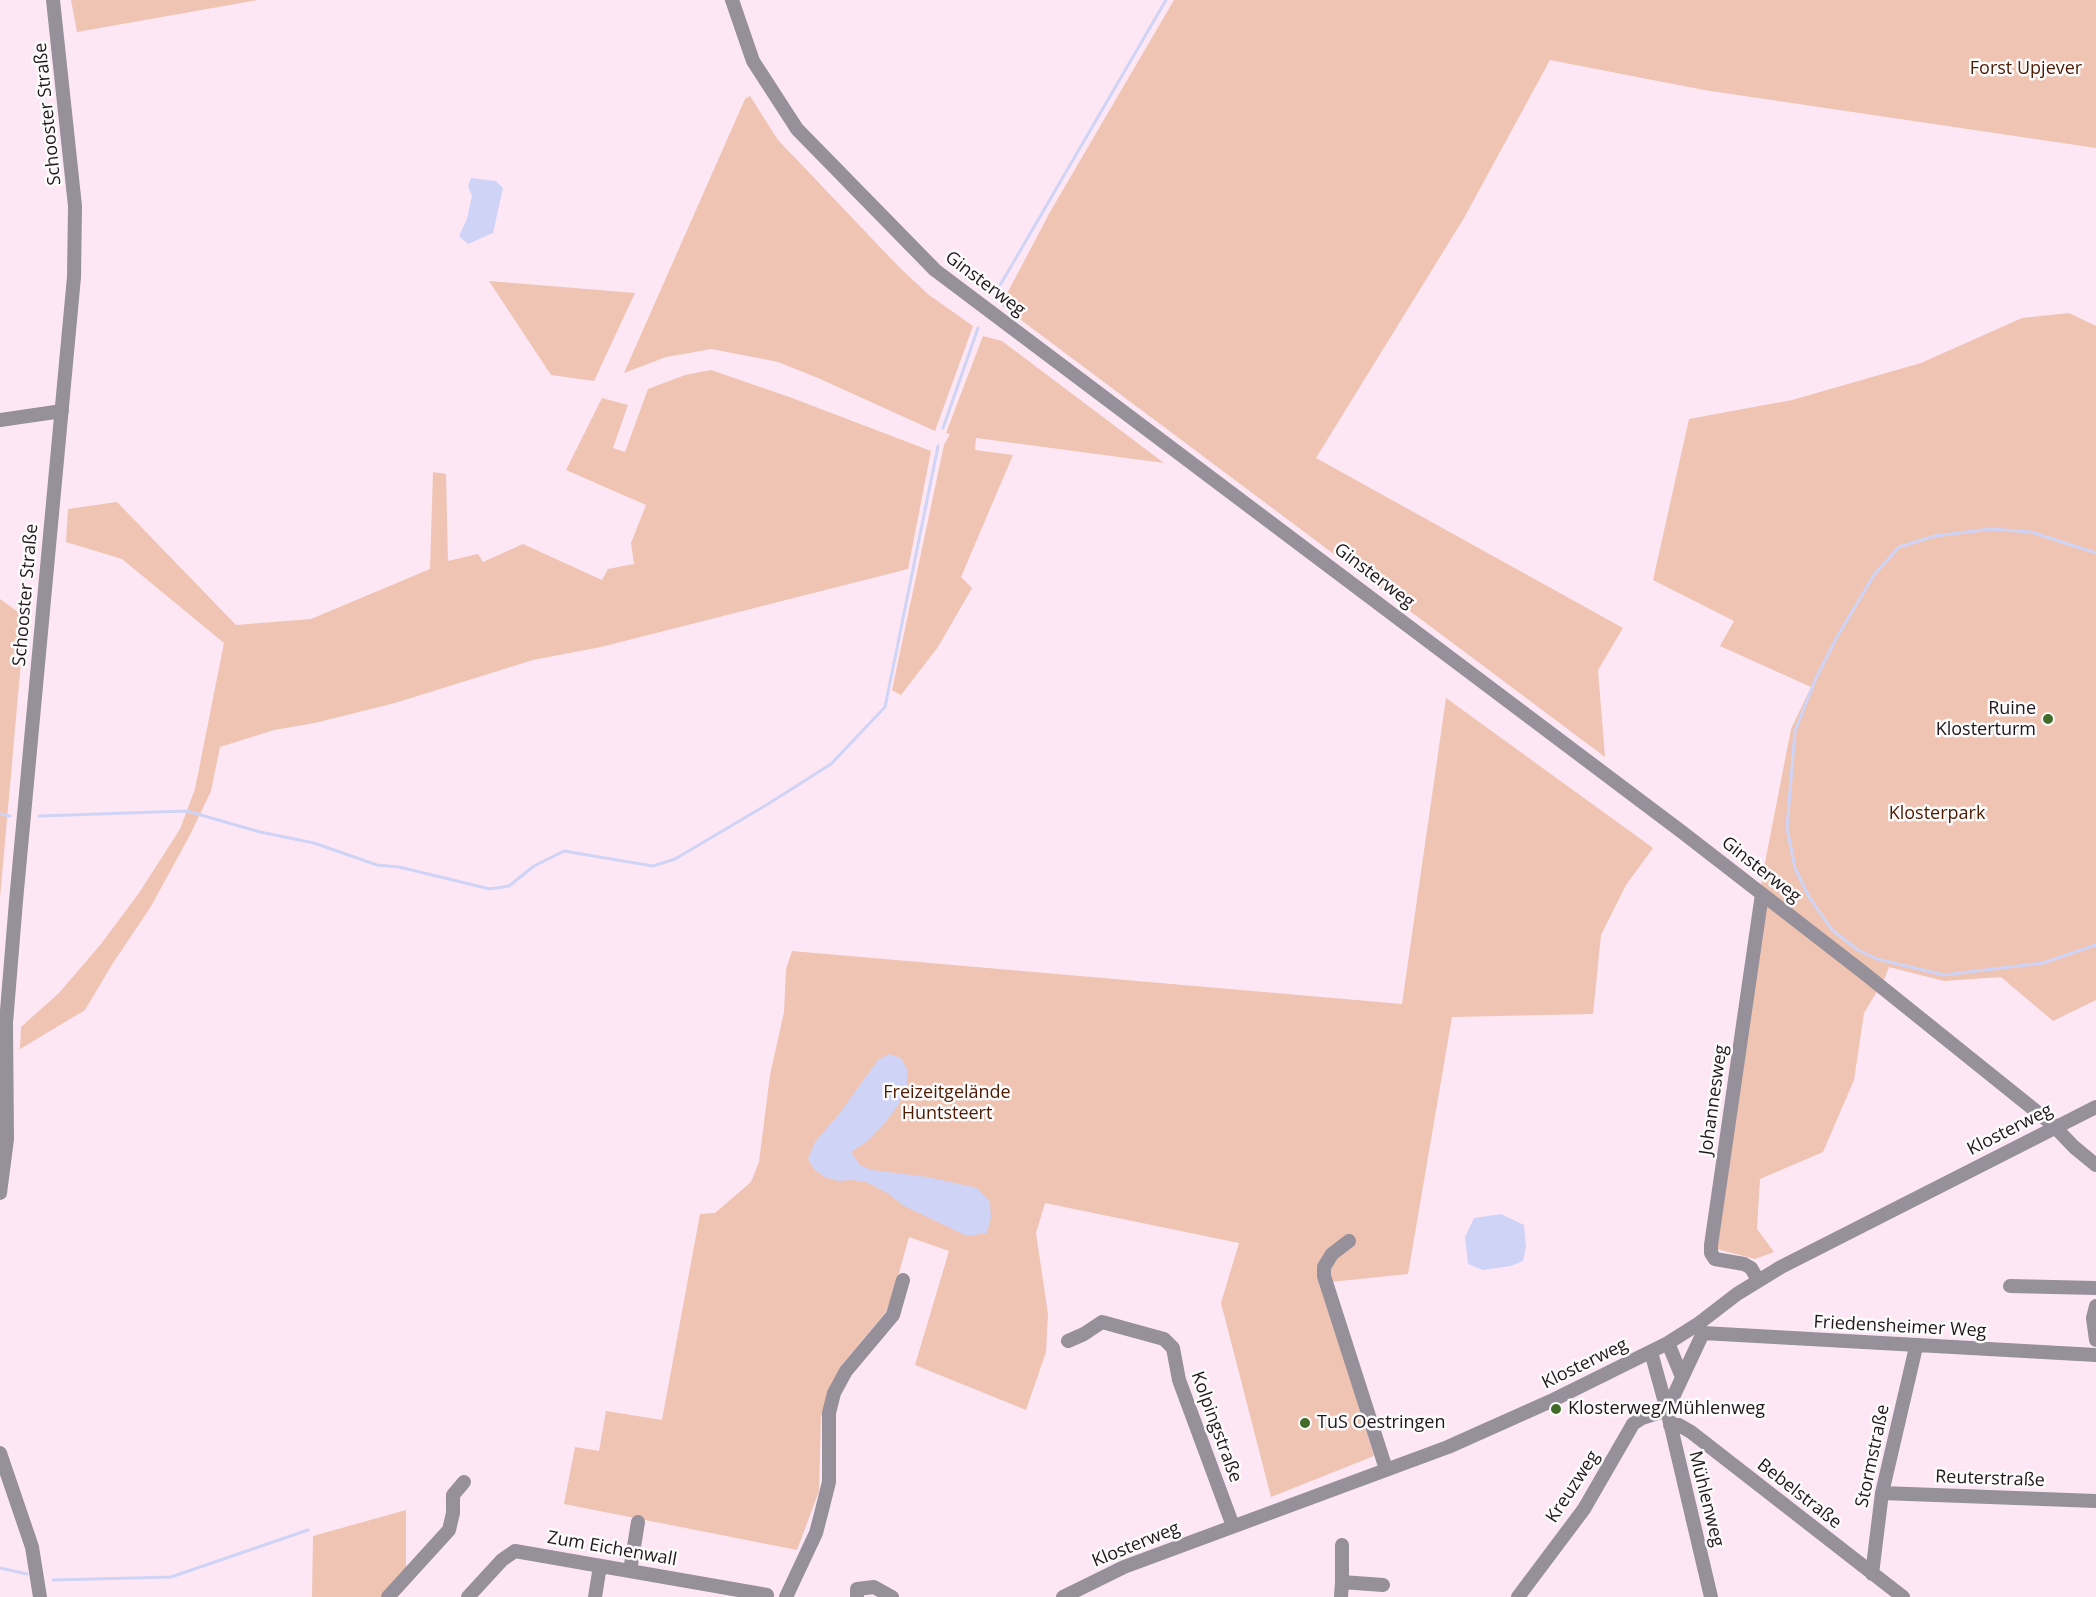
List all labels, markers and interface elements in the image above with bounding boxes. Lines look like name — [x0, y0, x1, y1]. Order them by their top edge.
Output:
street label: Schooster Straße — [30, 42, 66, 186]
park label: Forst Upjever — [1970, 58, 2082, 80]
street label: Ginsterweg — [941, 247, 1029, 321]
street label: Schooster Straße — [9, 523, 43, 667]
street label: Ginsterweg — [1330, 539, 1418, 613]
place label: Ruine Klosterturm — [1936, 698, 2036, 740]
marker: Ruine Klosterturm — [2041, 712, 2055, 726]
park label: Klosterpark — [1889, 803, 1985, 825]
street label: Ginsterweg — [1717, 832, 1805, 908]
street label: Johannesweg — [1696, 1043, 1732, 1157]
park label: Freizeitgelände Huntsteert — [883, 1082, 1011, 1124]
street label: Klosterweg — [1964, 1099, 2056, 1161]
street label: Friedensheimer Weg — [1813, 1312, 1987, 1342]
street label: Klosterweg — [1539, 1334, 1631, 1394]
street label: Kolpingstraße — [1186, 1369, 1246, 1485]
place label: Klosterweg/Mühlenweg — [1568, 1398, 1765, 1420]
marker: Klosterweg/Mühlenweg — [1549, 1402, 1563, 1416]
street label: Stormstraße — [1852, 1402, 1894, 1510]
place label: TuS Oestringen — [1317, 1412, 1445, 1434]
marker: TuS Oestringen — [1298, 1416, 1312, 1430]
street label: Kreuzweg — [1542, 1447, 1604, 1527]
street label: Mühlenweg — [1684, 1449, 1728, 1549]
street label: Bebelstraße — [1753, 1454, 1845, 1534]
street label: Reuterstraße — [1935, 1466, 2045, 1492]
street label: Klosterweg — [1089, 1518, 1183, 1572]
street label: Zum Eichenwall — [546, 1527, 678, 1571]

